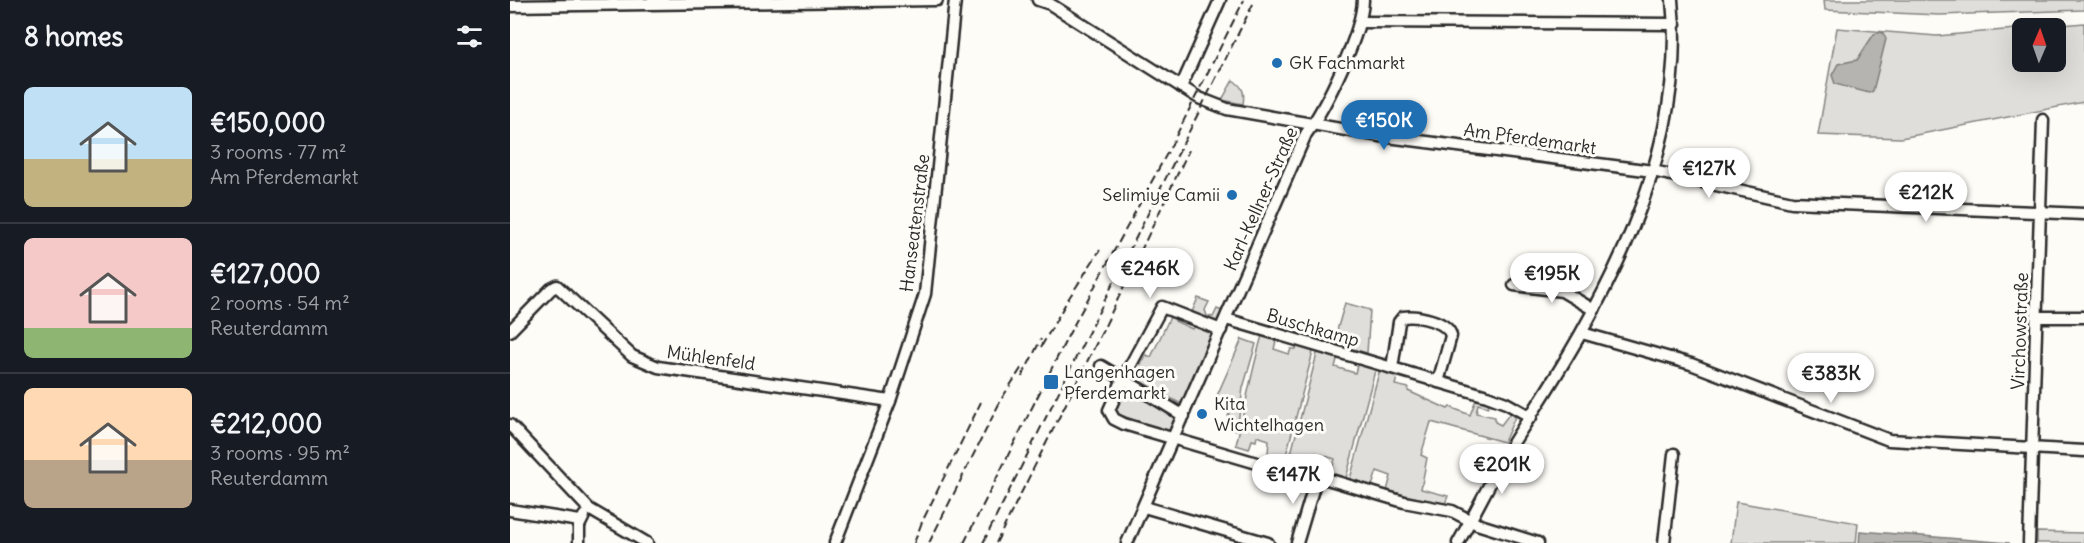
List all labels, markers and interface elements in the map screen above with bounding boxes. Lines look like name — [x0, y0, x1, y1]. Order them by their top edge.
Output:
north arrow — [2012, 18, 2066, 72]
map controls — [2012, 18, 2066, 72]
text: 8 homes — [24, 20, 123, 53]
icon: filters — [453, 20, 486, 53]
place label: GK Fachmarkt — [1289, 51, 1405, 74]
marker: GK Fachmarkt — [1270, 56, 1284, 70]
pin: €150K — [1342, 100, 1426, 151]
text: €150,000 — [210, 106, 326, 139]
text: €150K — [1355, 107, 1413, 132]
icon: home — [72, 111, 144, 183]
street label: Am Pferdemarkt — [1462, 118, 1598, 159]
street label: Karl-Kellner-Straße — [1218, 123, 1303, 274]
text: 3 rooms · 77 m² — [210, 139, 347, 164]
pin: €127K — [1667, 148, 1751, 199]
street label: Hanseatenstraße — [895, 153, 934, 293]
text: €127K — [1682, 155, 1736, 180]
text: Am Pferdemarkt — [210, 164, 358, 189]
pin: €212K — [1884, 172, 1968, 223]
text: €212K — [1898, 179, 1954, 204]
place label: Selimiye Camii — [1102, 183, 1220, 206]
marker: Selimiye Camii — [1225, 188, 1239, 202]
pin: €246K — [1108, 248, 1192, 299]
pin: €195K — [1510, 253, 1594, 304]
text: €246K — [1121, 255, 1179, 280]
text: €127,000 — [210, 257, 321, 290]
text: €195K — [1524, 260, 1580, 285]
icon: home — [72, 262, 144, 334]
street label: Virchowstraße — [2006, 272, 2033, 390]
text: 2 rooms · 54 m² — [210, 290, 350, 315]
street label: Buschkamp — [1264, 303, 1362, 352]
text: Reuterdamm — [210, 315, 328, 340]
street label: Mühlenfeld — [665, 340, 757, 375]
pin: €383K — [1789, 353, 1873, 404]
place label: Langenhagen Pferdemarkt — [1064, 360, 1175, 404]
text: €383K — [1801, 360, 1861, 385]
marker: Langenhagen Pferdemarkt — [1042, 373, 1060, 391]
place label: Kita Wichtelhagen — [1214, 392, 1324, 436]
text: €212,000 — [210, 407, 322, 440]
marker: Kita Wichtelhagen — [1195, 407, 1209, 421]
icon: home — [72, 412, 144, 484]
text: 3 rooms · 95 m² — [210, 440, 350, 465]
pin: €201K — [1460, 444, 1544, 495]
text: €201K — [1473, 451, 1531, 476]
pin: €147K — [1251, 454, 1335, 505]
text: €147K — [1266, 461, 1320, 486]
text: Reuterdamm — [210, 465, 328, 490]

